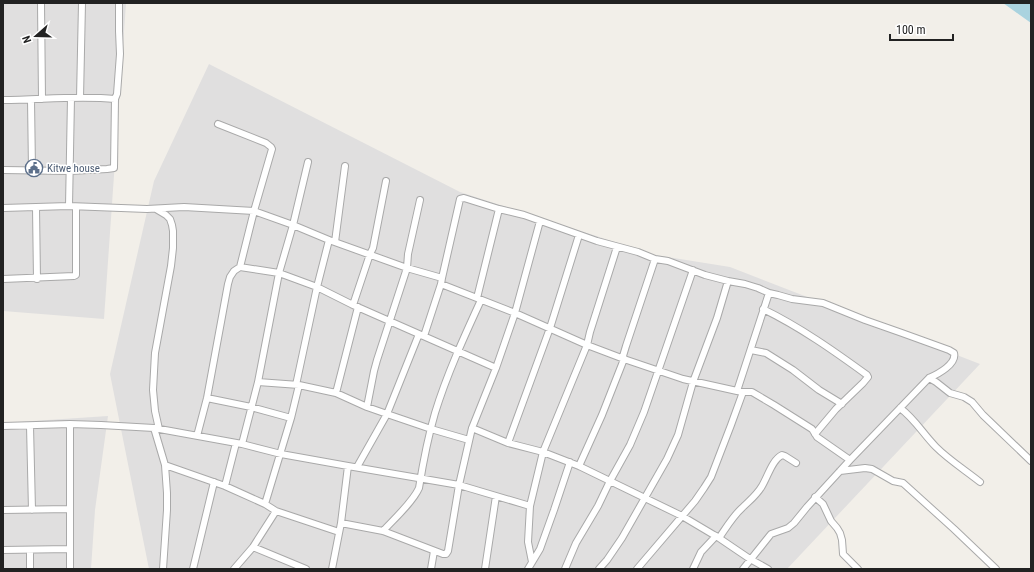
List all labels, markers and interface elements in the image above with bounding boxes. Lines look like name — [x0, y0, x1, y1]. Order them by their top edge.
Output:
north arrow — [16, 16, 56, 56]
scale bar — [890, 16, 953, 42]
text: 100 m — [896, 23, 926, 37]
text: N — [20, 34, 34, 45]
public building icon: Kitwe house — [24, 158, 44, 178]
place label: Kitwe house — [47, 162, 100, 175]

